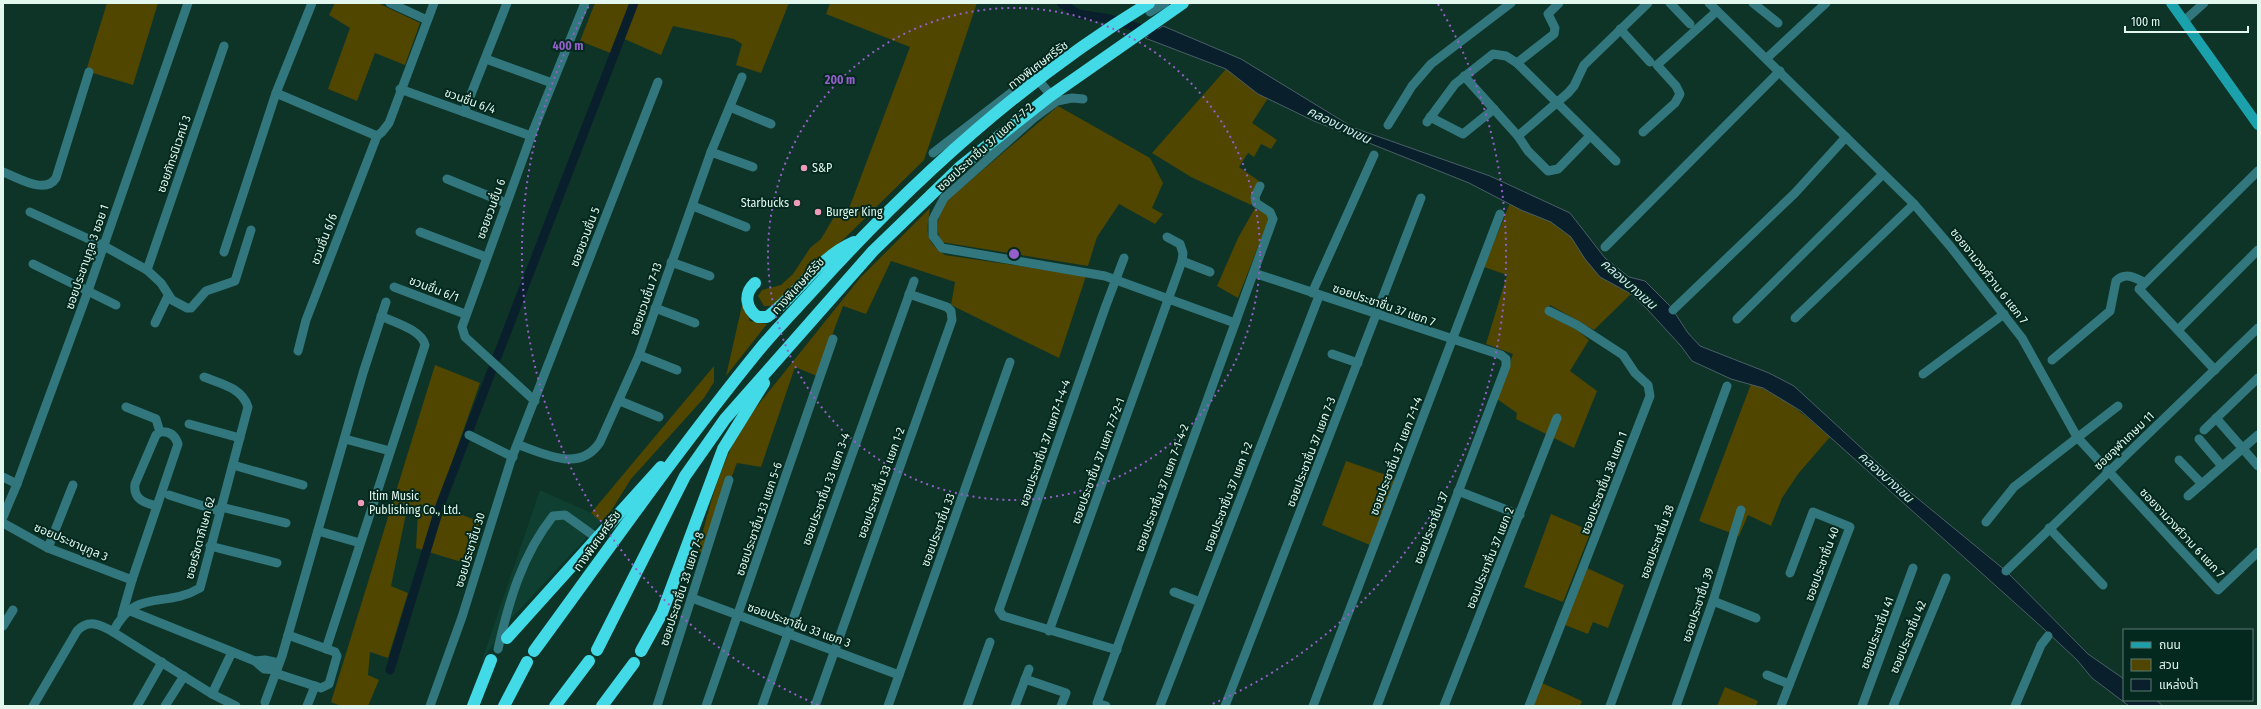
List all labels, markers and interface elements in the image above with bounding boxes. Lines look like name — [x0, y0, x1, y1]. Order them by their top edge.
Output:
scale bar — [2125, 8, 2248, 34]
text: 100 m — [2131, 15, 2160, 29]
street label: ทางพิเศษศรีรัช — [1005, 38, 1071, 92]
text: 400 m — [553, 39, 583, 53]
text: 200 m — [824, 73, 855, 87]
street label: ชวนชื่น 6/4 — [443, 83, 498, 117]
street label: ซอยประชาชื่น 37 แยก 7-7-2 — [932, 98, 1036, 194]
water label: คลองบางเขน — [1305, 103, 1374, 147]
street label: ซอยภัทรนิเวศน์ 3 — [154, 113, 194, 195]
place label: S&P — [812, 161, 832, 175]
marker: S&P — [799, 163, 809, 173]
street label: ซอยชวนชื่น 6 — [472, 176, 508, 241]
place label: Starbucks — [741, 196, 789, 210]
marker: Starbucks — [792, 198, 802, 208]
street label: ซอยประชานุกูล 3 ซอย 1 — [62, 203, 112, 311]
street label: ซอยชวนชื่น 5 — [565, 204, 603, 269]
place label: Burger King — [826, 205, 883, 219]
marker: Burger King — [813, 207, 823, 217]
street label: ชวนชื่น 6/6 — [306, 211, 340, 267]
street label: ซอยงามวงศ์วาน 6 แยก 7 — [1947, 225, 2031, 327]
centre of rings — [1007, 247, 1021, 261]
street label: ทางพิเศษศรีรัช — [769, 255, 827, 317]
water label: คลองบางเขน — [1598, 256, 1661, 313]
street label: ซอยชวนชื่น 7-13 — [625, 260, 665, 337]
street label: ชวนชื่น 6/1 — [407, 271, 461, 305]
street label: ซอยประชาชื่น 37 แยก 7 — [1331, 279, 1438, 329]
street label: ซอยประชาชื่น 37 แยก7-1-4-4 — [1015, 377, 1073, 508]
street label: ซอยประชาชื่น 37 แยก 7-3 — [1282, 394, 1338, 509]
street label: ซอยประชาชื่น 37 แยก 7-1-4 — [1365, 394, 1425, 517]
street label: ซอยประชาชื่น 37 แยก 7-7-2-1 — [1067, 395, 1127, 526]
street label: ซอยจุฬาเกษม 11 — [2091, 409, 2157, 473]
street label: ซอยประชาชื่น 37 แยก 7-1-4-2 — [1130, 422, 1192, 554]
street label: ซอยประชาชื่น 33 แยก 1-2 — [853, 425, 908, 540]
street label: ซอยประชาชื่น 38 แยก 1 — [1576, 429, 1630, 536]
street label: ซอยประชาชื่น 33 แยก 3-4 — [797, 430, 853, 547]
street label: ซอยประชาชื่น 37 แยก 1-2 — [1199, 439, 1255, 554]
water label: คลองบางเขน — [1855, 448, 1917, 506]
street label: ซอยประชาชื่น 33 แยก 5-6 — [731, 460, 785, 578]
street label: ซอยงามวงศ์วาน 6 แยก 7 — [2137, 485, 2227, 581]
place label: Itim Music Publishing Co., Ltd. — [369, 489, 461, 517]
street label: ซอยประชาชื่น 37 — [1409, 489, 1451, 566]
street label: ซอยประชาชื่น 33 — [916, 491, 958, 569]
street label: ซอยรัชดาภิเษก 62 — [182, 495, 218, 581]
marker: Itim Music Publishing Co., Ltd. — [356, 498, 366, 508]
street label: ซอยประชาชื่น 38 — [1635, 503, 1677, 581]
street label: ซอนประชาชื่น 37 แยก 2 — [1461, 504, 1517, 611]
street label: ทางพิเศษศรีรัช — [570, 508, 624, 574]
street label: ซอยประชาชื่น 30 — [450, 510, 488, 589]
street label: ซอยประชานุกูล 3 — [32, 520, 110, 564]
street label: ซอยประชาชื่น 40 — [1800, 524, 1842, 603]
street label: ซอยประชาชื่น 33 แยก 7-8 — [655, 530, 707, 648]
street label: ซอยประชาชื่น 39 — [1678, 565, 1717, 644]
street label: ซอยประชาชื่น 41 — [1856, 594, 1897, 671]
street label: ซอยประชาชื่น 33 แยก 3 — [745, 598, 853, 650]
street label: ซอยประชาชื่น 42 — [1885, 598, 1929, 675]
legend — [2123, 629, 2253, 701]
text: ถนน — [2159, 638, 2181, 652]
text: สวน — [2159, 658, 2179, 672]
text: แหล่งน้ำ — [2159, 676, 2198, 692]

